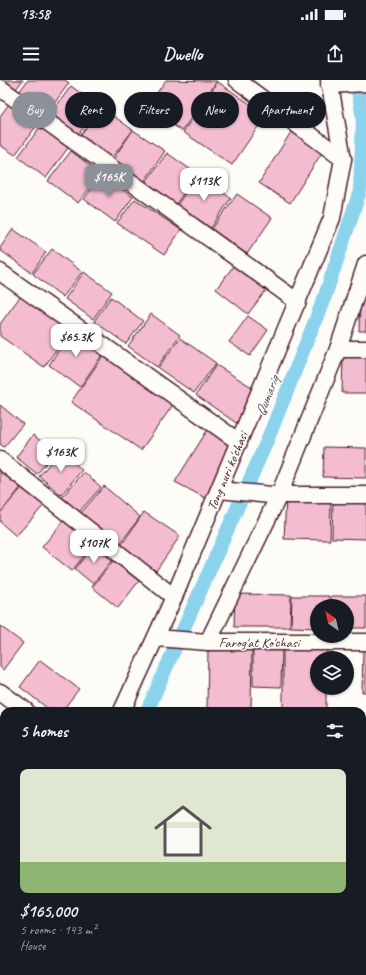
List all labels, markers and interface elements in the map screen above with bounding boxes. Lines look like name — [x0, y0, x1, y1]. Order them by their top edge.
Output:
text: 13:58 — [20, 5, 50, 24]
icon: menu — [20, 43, 42, 65]
text: Dwello — [163, 43, 203, 65]
icon: share — [324, 43, 346, 65]
chip: Buy — [12, 92, 57, 128]
chip: Rent — [65, 92, 116, 128]
chip: Filters — [124, 92, 183, 128]
chip: New — [191, 92, 239, 128]
chip: Apartment — [247, 92, 326, 128]
pin: $165K — [81, 164, 137, 198]
pin: $113K — [176, 168, 232, 202]
text: $165K — [94, 169, 124, 185]
text: $113K — [189, 173, 219, 189]
pin: $65.3K — [43, 324, 109, 358]
text: $65.3K — [60, 329, 92, 345]
water label: Qumariq — [251, 371, 285, 419]
street label: Tong nuri ko'chasi — [203, 427, 253, 513]
pin: $163K — [33, 439, 89, 473]
text: $163K — [46, 444, 76, 460]
pin: $107K — [66, 530, 122, 564]
text: $107K — [79, 535, 109, 551]
north arrow — [310, 599, 354, 643]
map controls — [310, 599, 354, 695]
street label: Farog'at Ko'chasi — [219, 634, 302, 651]
button: layers — [310, 651, 354, 695]
icon: filters — [324, 720, 346, 742]
text: 5 homes — [20, 721, 68, 742]
icon: home — [147, 795, 219, 867]
text: $165,000 — [20, 901, 77, 922]
text: 5 rooms · 143 m² — [20, 922, 96, 938]
text: House — [20, 938, 45, 954]

